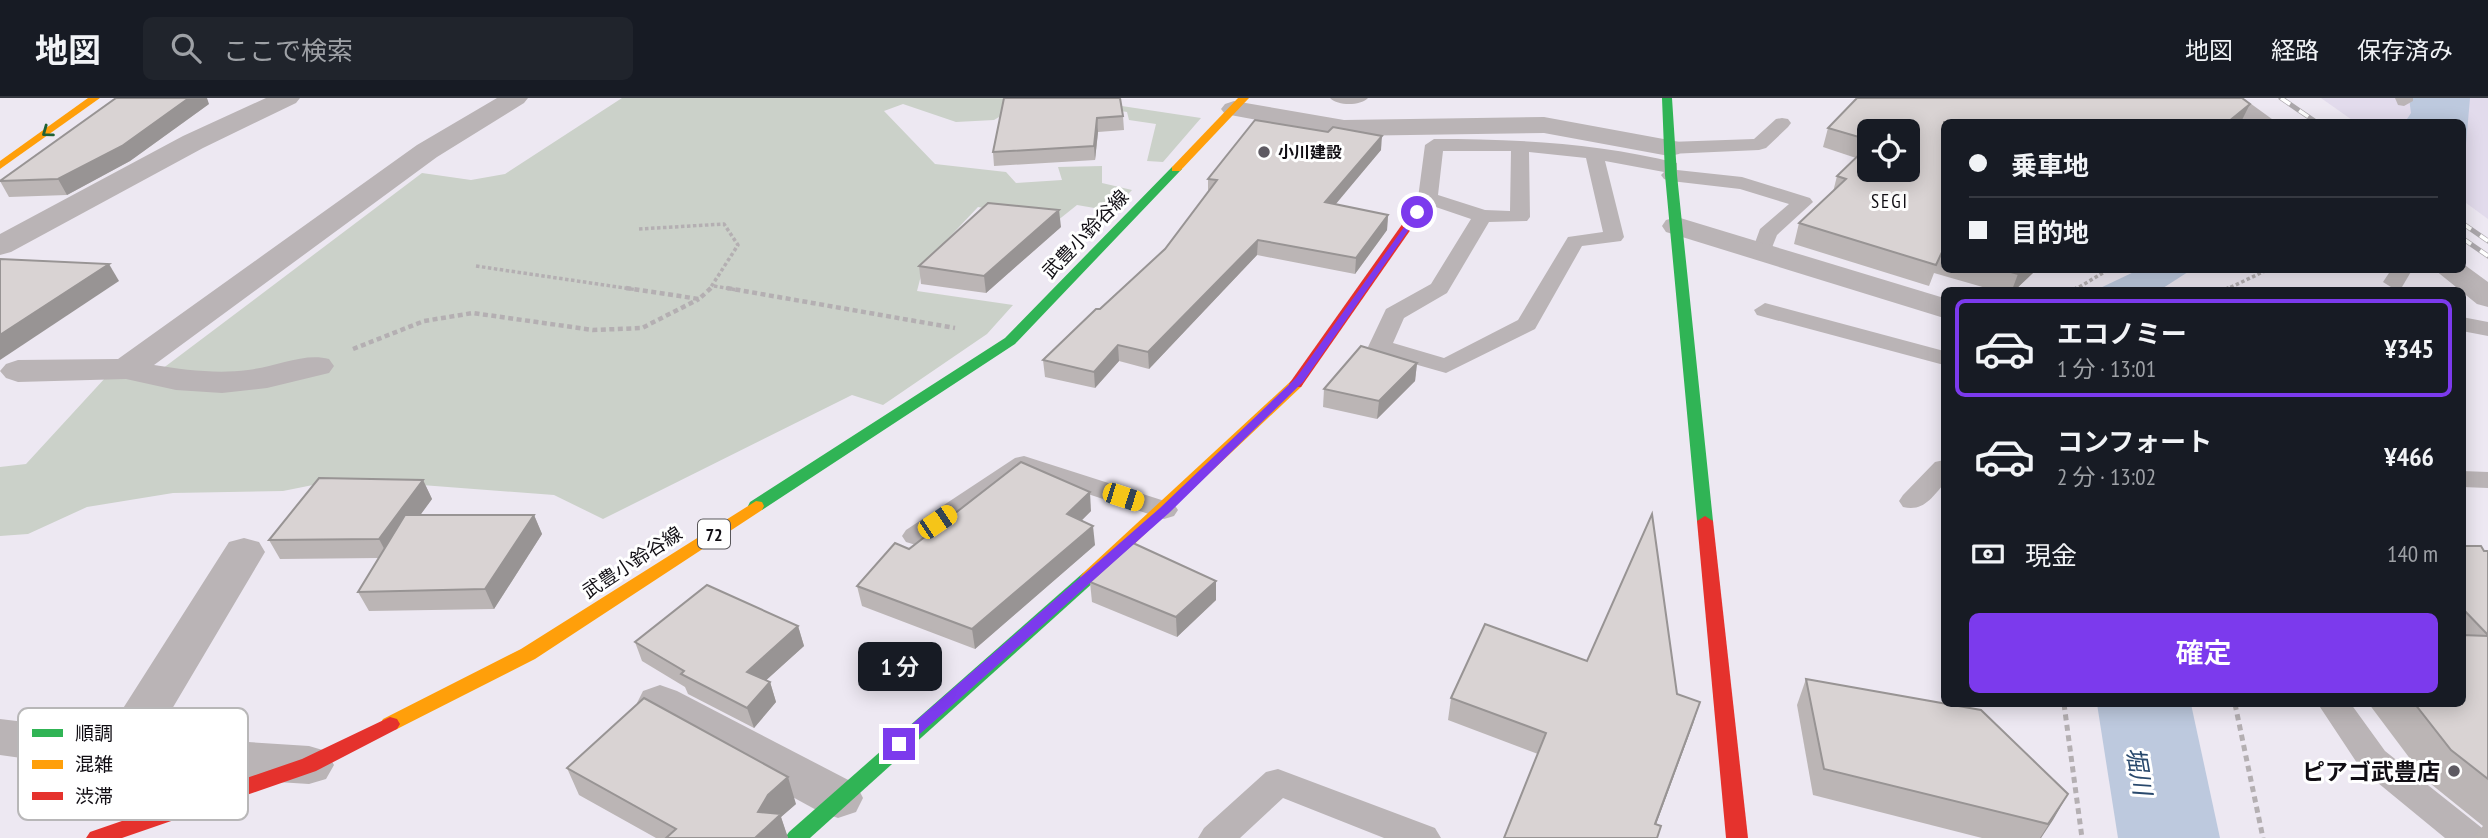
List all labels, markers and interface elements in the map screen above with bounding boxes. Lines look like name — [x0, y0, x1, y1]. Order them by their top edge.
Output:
search box — [143, 17, 633, 80]
text: 地図 — [35, 28, 101, 71]
icon: search — [167, 29, 205, 67]
text: ここで検索 — [223, 34, 353, 67]
text: 地図 — [2185, 35, 2233, 66]
text: 経路 — [2271, 35, 2319, 66]
text: 保存済み — [2357, 35, 2453, 66]
map controls — [1857, 119, 1920, 182]
button: locate — [1857, 119, 1920, 182]
one-way arrow — [42, 124, 55, 136]
place label: 小川建設 — [1278, 142, 1342, 162]
marker: 小川建設 — [1256, 144, 1272, 160]
text: 乗車地 — [2011, 149, 2089, 182]
street label: 武豊小鈴谷線 — [1037, 185, 1133, 283]
district label: SEGI — [1871, 189, 1909, 213]
route start — [1401, 196, 1433, 228]
text: 目的地 — [2011, 216, 2089, 249]
icon: car — [1973, 317, 2036, 380]
text: エコノミー — [2057, 317, 2187, 350]
text: ¥345 — [2384, 332, 2434, 365]
text: 1 分 · 13:01 — [2057, 354, 2156, 383]
icon: car — [1973, 425, 2036, 488]
text: コンフォート — [2057, 425, 2212, 458]
text: ¥466 — [2384, 440, 2434, 473]
text: 2 分 · 13:02 — [2057, 462, 2156, 491]
car — [1100, 481, 1147, 513]
car — [914, 502, 961, 542]
road number: 72 — [698, 520, 730, 548]
street label: 武豊小鈴谷線 — [578, 521, 686, 603]
icon: cash — [1969, 535, 2007, 573]
text: 現金 — [2025, 539, 2077, 572]
text: 140 m — [2387, 539, 2438, 568]
button: 確定 — [1969, 613, 2438, 693]
callout: 1 分 — [857, 642, 941, 692]
text: 1 分 — [881, 652, 919, 681]
legend — [18, 708, 248, 820]
text: 順調 — [75, 721, 113, 745]
route end — [883, 728, 915, 760]
water label: 堀川 — [2120, 745, 2159, 800]
text: 混雑 — [75, 752, 113, 776]
place label: ピアゴ武豊店 — [2302, 757, 2440, 786]
marker: ピアゴ武豊店 — [2446, 763, 2462, 779]
text: 渋滞 — [75, 784, 113, 808]

